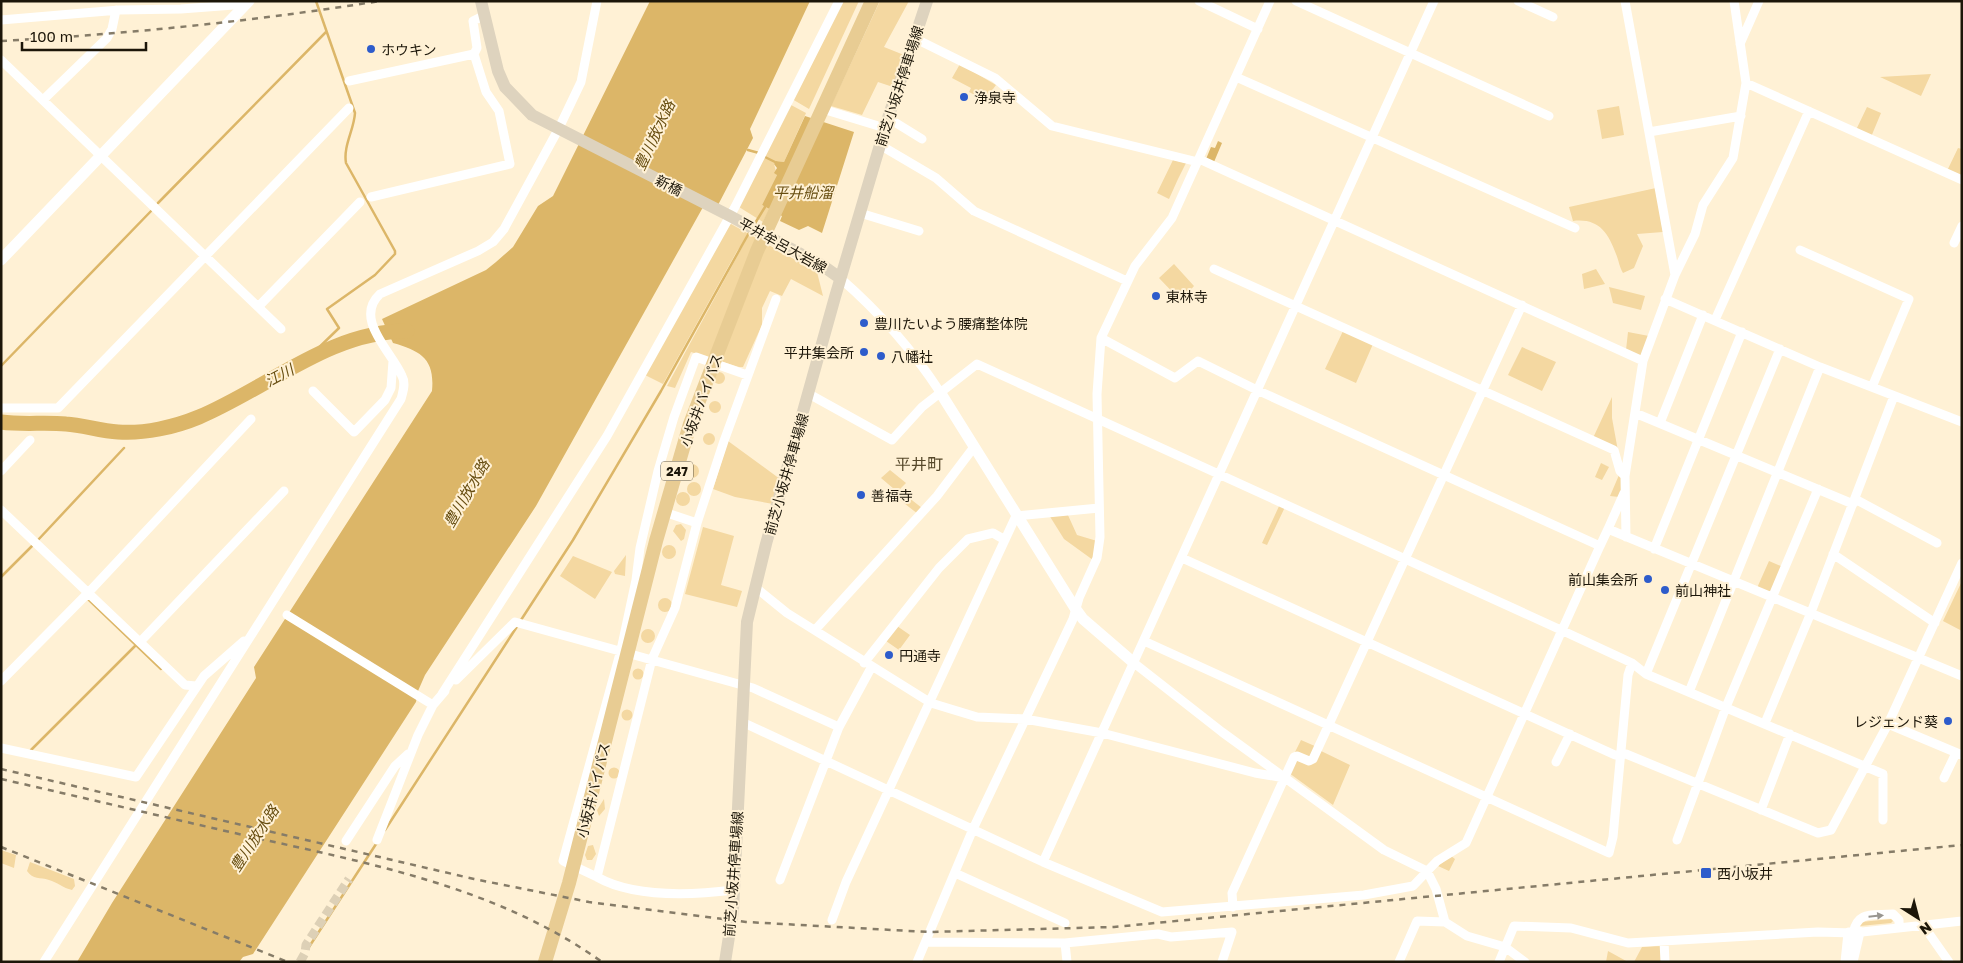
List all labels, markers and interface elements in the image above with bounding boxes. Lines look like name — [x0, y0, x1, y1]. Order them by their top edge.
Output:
scale bar — [22, 20, 146, 52]
street label: 前芝小坂井停車場線 — [871, 23, 927, 149]
text: 100 m — [30, 27, 73, 45]
place label: ホウキン — [381, 41, 437, 58]
marker: ホウキン — [365, 43, 377, 55]
place label: 浄泉寺 — [974, 89, 1016, 106]
marker: 浄泉寺 — [958, 91, 970, 103]
water label: 豊川放水路 — [630, 95, 679, 173]
street label: 新橋 — [653, 171, 685, 199]
water label: 平井船溜 — [773, 183, 835, 201]
street label: 平井牟呂大岩線 — [736, 214, 830, 276]
place label: 東林寺 — [1166, 288, 1208, 305]
marker: 東林寺 — [1150, 290, 1162, 302]
place label: 豊川たいよう腰痛整体院 — [874, 315, 1028, 332]
marker: 豊川たいよう腰痛整体院 — [858, 317, 870, 329]
place label: 平井集会所 — [784, 344, 854, 361]
marker: 平井集会所 — [858, 346, 870, 358]
place label: 八幡社 — [891, 348, 933, 365]
marker: 八幡社 — [875, 350, 887, 362]
street label: 小坂井バイパス — [676, 351, 726, 449]
water label: 江川 — [262, 359, 298, 390]
street label: 前芝小坂井停車場線 — [760, 411, 812, 537]
water label: 豊川放水路 — [439, 454, 494, 530]
district label: 平井町 — [895, 454, 943, 474]
road number: 247 — [661, 462, 693, 481]
place label: 善福寺 — [871, 487, 913, 504]
marker: 善福寺 — [855, 489, 867, 501]
place label: 前山集会所 — [1568, 571, 1638, 588]
marker: 前山集会所 — [1642, 573, 1654, 585]
place label: 前山神社 — [1675, 582, 1731, 599]
marker: 前山神社 — [1659, 584, 1671, 596]
place label: 円通寺 — [899, 647, 941, 664]
marker: 円通寺 — [883, 649, 895, 661]
place label: レジェンド葵 — [1854, 713, 1938, 730]
marker: レジェンド葵 — [1942, 715, 1954, 727]
street label: 小坂井バイパス — [573, 741, 613, 839]
water label: 豊川放水路 — [226, 800, 283, 874]
street label: 前芝小坂井停車場線 — [720, 811, 746, 937]
place label: 西小坂井 — [1717, 865, 1773, 882]
marker: 西小坂井 — [1699, 866, 1713, 880]
north arrow — [1893, 893, 1943, 943]
one-way arrow — [1868, 912, 1884, 920]
text: N — [1917, 919, 1935, 939]

